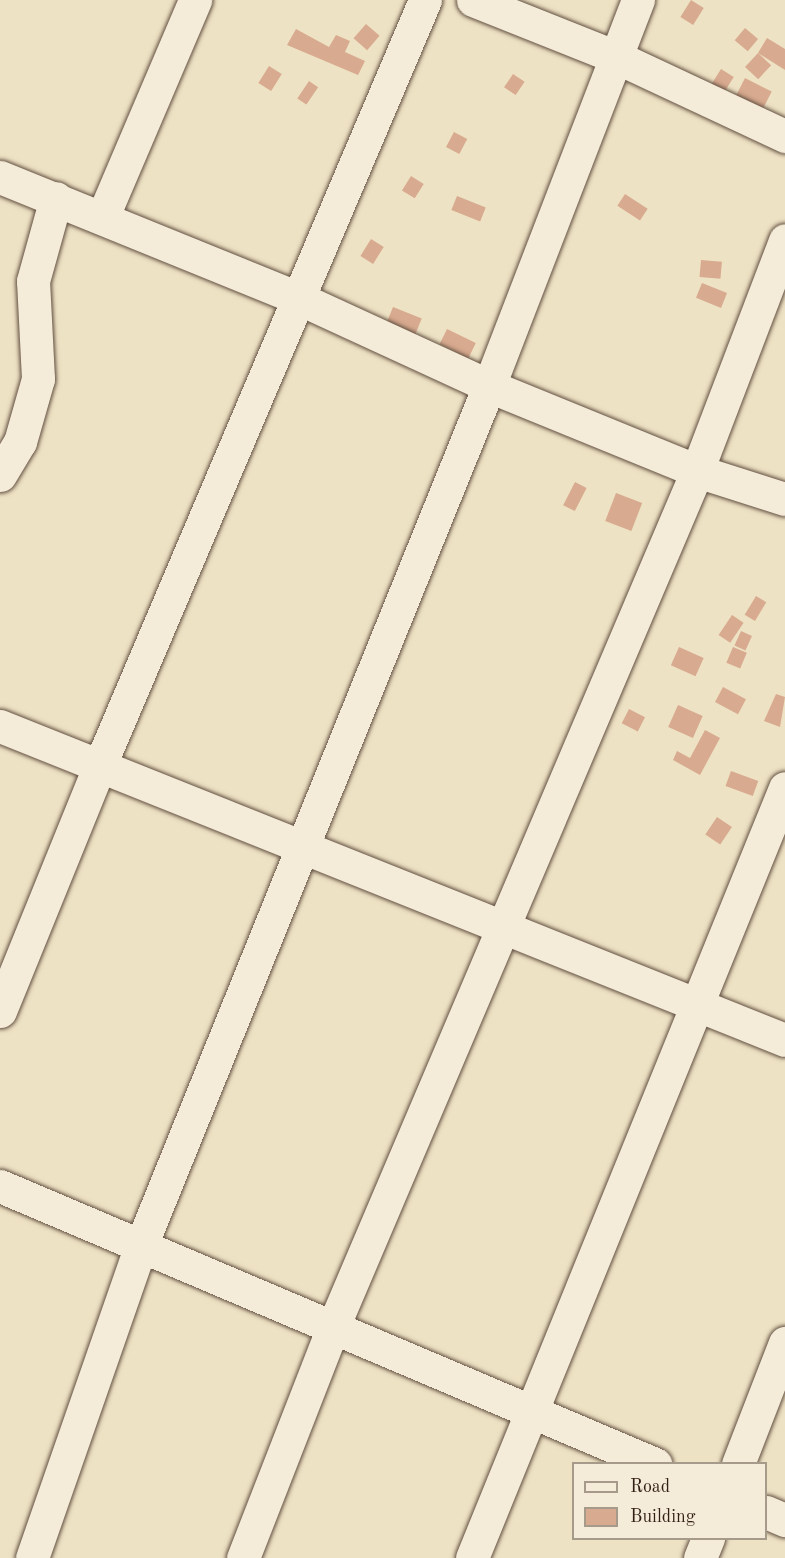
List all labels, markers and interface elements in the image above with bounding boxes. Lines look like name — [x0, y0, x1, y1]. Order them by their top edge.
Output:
legend — [572, 1462, 767, 1540]
text: Road — [630, 1478, 670, 1496]
text: Building — [630, 1508, 695, 1526]

